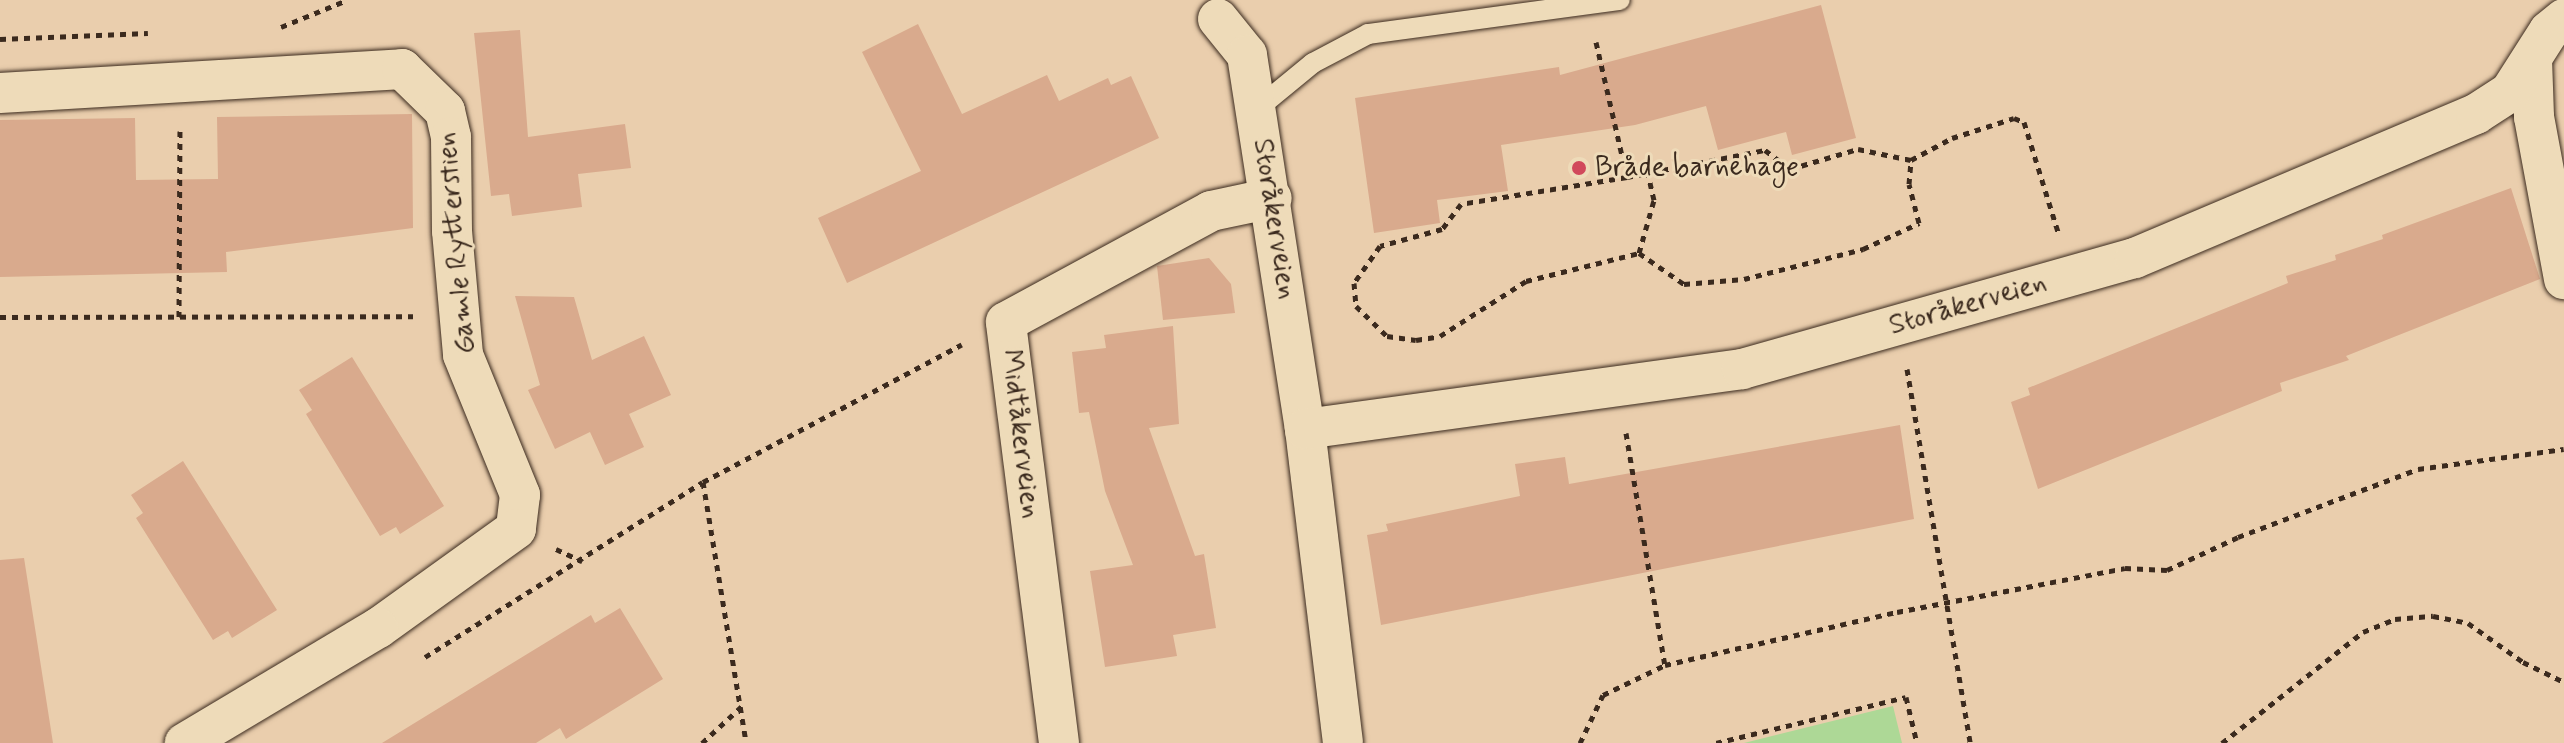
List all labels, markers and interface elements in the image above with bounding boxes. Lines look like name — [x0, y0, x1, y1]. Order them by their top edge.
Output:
street label: Gamle Rytterstien — [431, 131, 483, 355]
street label: Storåkerveien — [1245, 136, 1303, 302]
place label: Bråde barnehage — [1595, 151, 1804, 185]
marker: Bråde barnehage — [1570, 159, 1588, 177]
street label: Storåkerveien — [1885, 267, 2051, 343]
street label: Midtåkerveien — [993, 348, 1047, 520]

